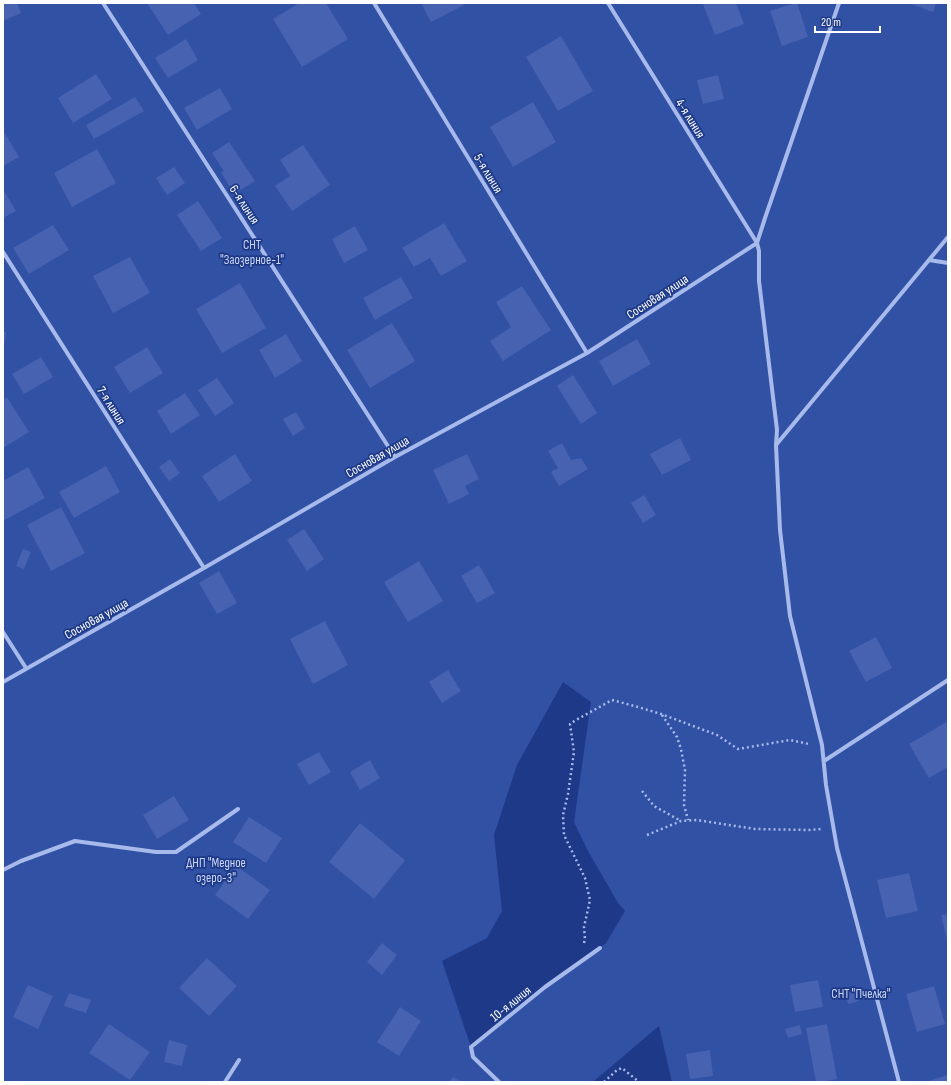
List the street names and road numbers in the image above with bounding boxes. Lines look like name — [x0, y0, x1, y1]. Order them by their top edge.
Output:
street label: 4-я линия — [672, 96, 708, 141]
street label: 5-я линия — [470, 151, 506, 196]
street label: 6-я линия — [226, 182, 263, 227]
street label: Сосновая улица — [624, 271, 691, 323]
street label: 7-я линия — [93, 383, 129, 428]
street label: Сосновая улица — [343, 432, 412, 481]
street label: Сосновая улица — [62, 595, 131, 643]
street label: 10-я линия — [487, 982, 534, 1025]

